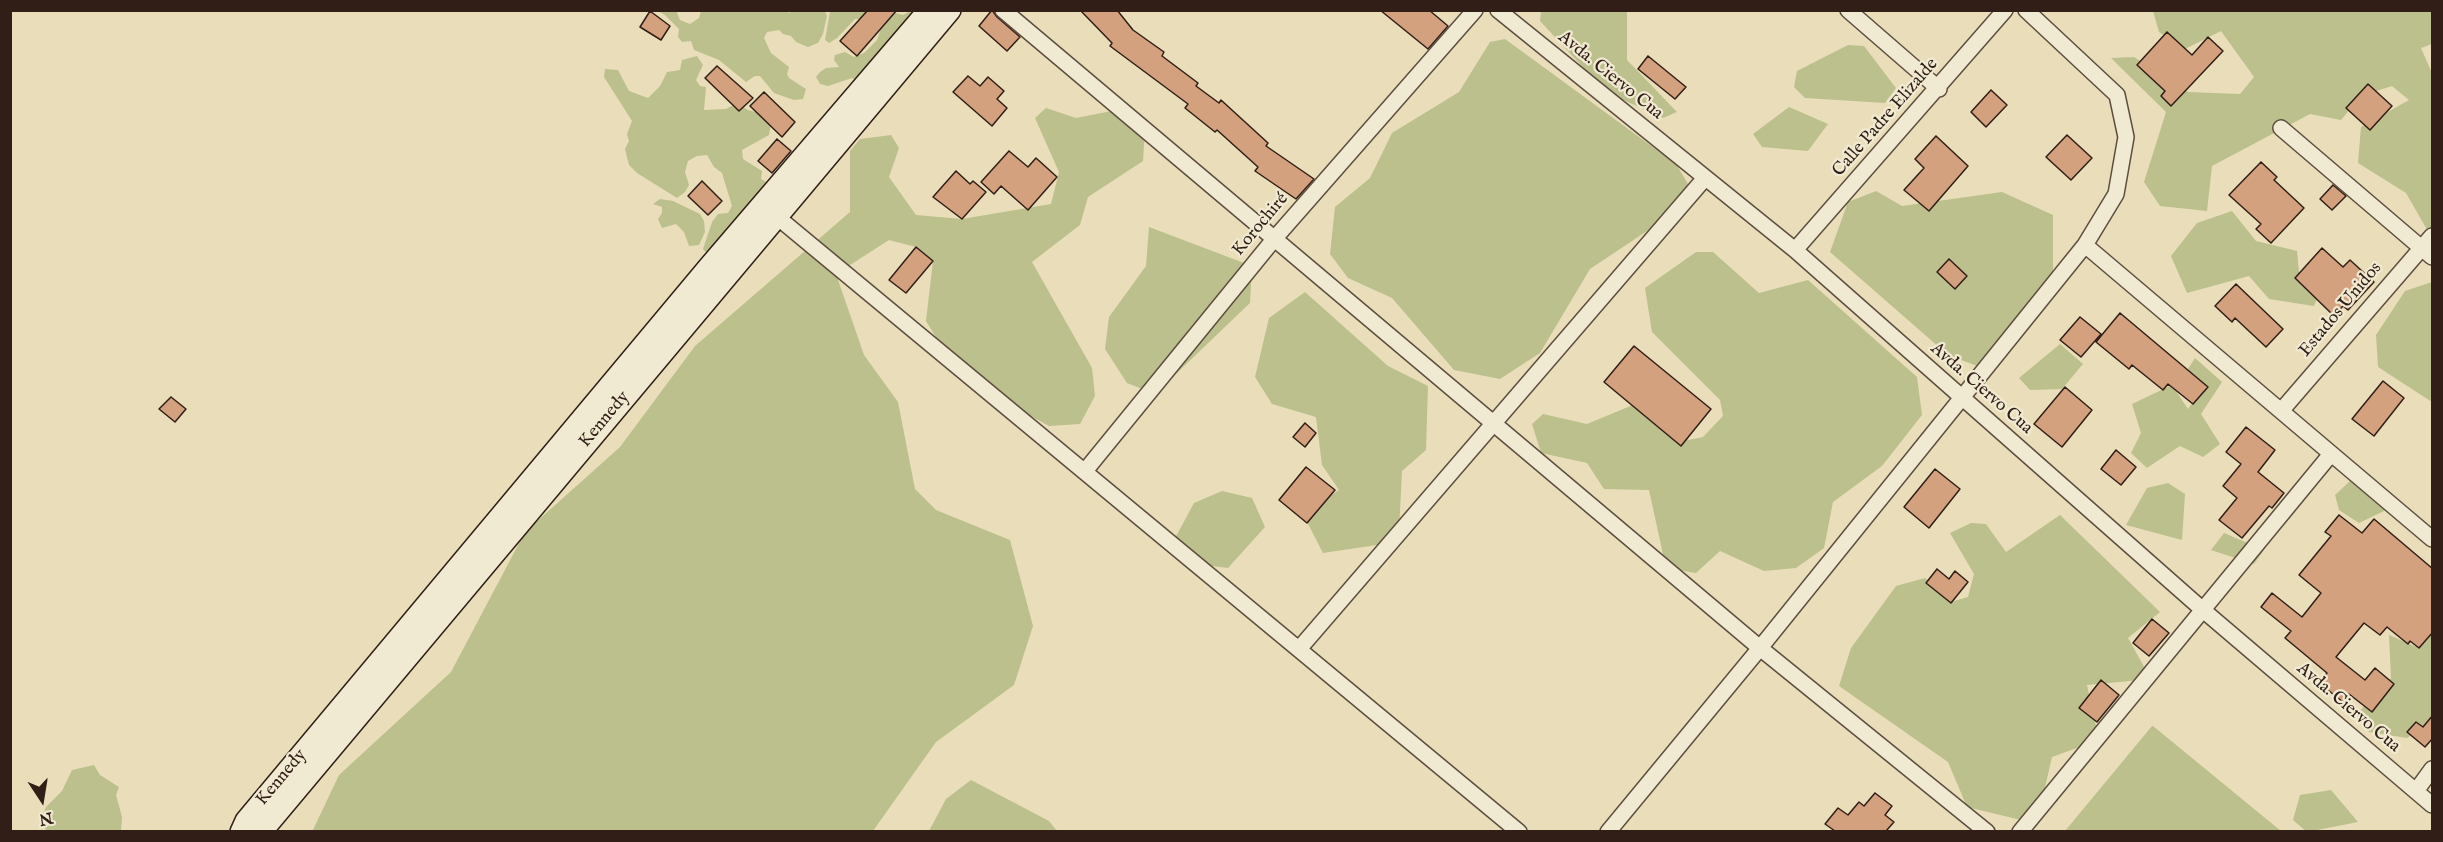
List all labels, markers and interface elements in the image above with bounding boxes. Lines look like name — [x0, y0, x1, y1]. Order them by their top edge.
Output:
street label: Avda. Ciervo Cua — [1553, 27, 1667, 125]
street label: Calle Padre Elizalde — [1829, 54, 1943, 182]
street label: Korochiré — [1228, 189, 1294, 261]
street label: Estados Unidos — [2295, 258, 2387, 362]
street label: Avda. Ciervo Cua — [1925, 339, 2037, 439]
street label: Kennedy — [575, 387, 635, 453]
street label: Avda. Ciervo Cua — [2292, 658, 2404, 758]
street label: Kennedy — [252, 745, 312, 811]
north arrow — [12, 770, 72, 830]
text: N — [37, 806, 55, 829]

